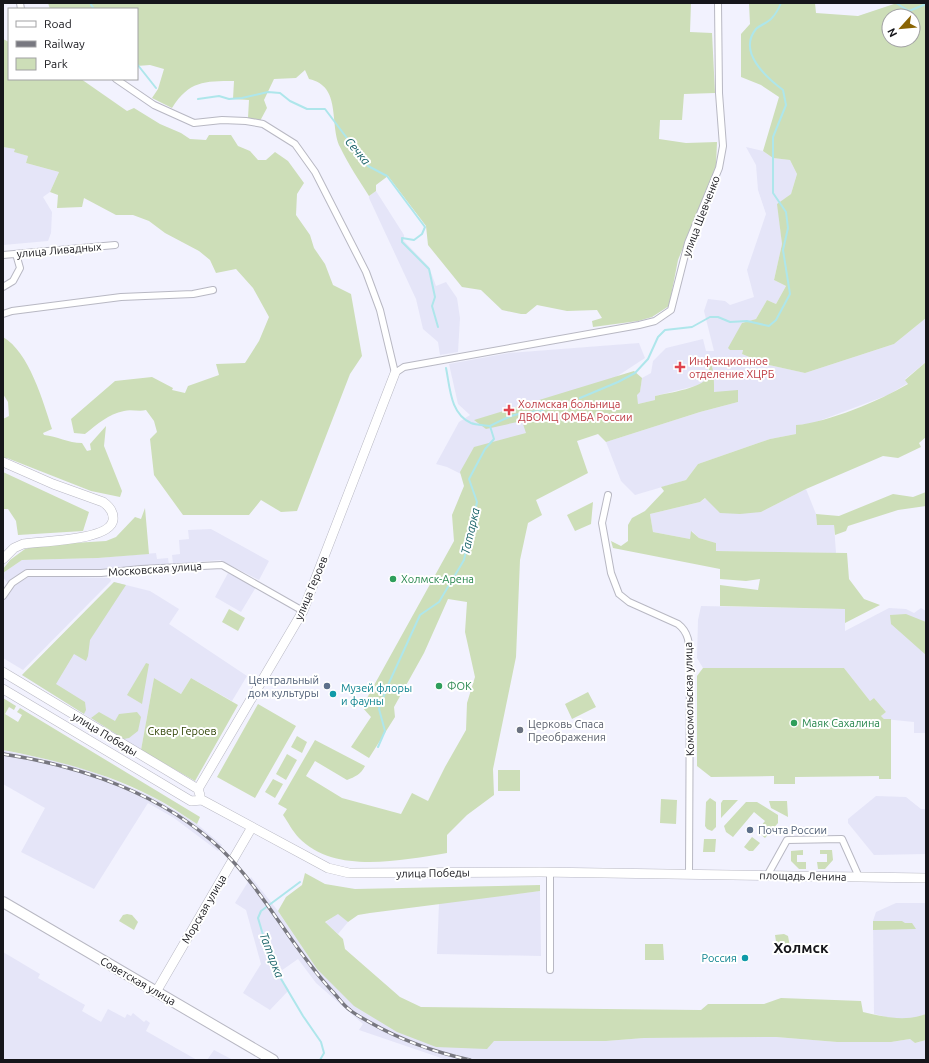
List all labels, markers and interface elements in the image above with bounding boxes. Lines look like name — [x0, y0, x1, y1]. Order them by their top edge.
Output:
legend — [8, 8, 138, 80]
north arrow — [881, 8, 921, 48]
text: Road — [44, 17, 72, 30]
text: N — [885, 26, 899, 39]
text: Railway — [44, 37, 85, 50]
text: Park — [44, 57, 68, 70]
water label: Сечка — [343, 135, 374, 168]
street label: улица Шевченко — [680, 174, 722, 258]
street label: улица Ливадных — [16, 240, 102, 260]
place label: Инфекционное отделение ХЦРБ — [689, 355, 775, 380]
marker: Инфекционное отделение ХЦРБ — [674, 361, 686, 373]
place label: Холмская больница ДВОМЦ ФМБА России — [518, 398, 633, 423]
marker: Холмская больница ДВОМЦ ФМБА России — [503, 404, 515, 416]
water label: Татарка — [458, 506, 482, 556]
street label: улица Героев — [292, 554, 330, 622]
street label: Московская улица — [108, 560, 202, 578]
place label: Холмск-Арена — [401, 573, 474, 585]
marker: Холмск-Арена — [388, 574, 398, 584]
street label: Комсомольская улица — [682, 642, 696, 756]
place label: Центральный дом культуры — [248, 674, 319, 699]
place label: ФОК — [447, 680, 472, 692]
marker: Центральный дом культуры — [322, 681, 332, 691]
marker: ФОК — [434, 681, 444, 691]
place label: Музей флоры и фауны — [341, 682, 412, 707]
marker: Музей флоры и фауны — [328, 689, 338, 699]
street label: улица Победы — [70, 710, 140, 758]
place label: Маяк Сахалина — [802, 717, 880, 729]
place label: Церковь Спаса Преображения — [528, 718, 606, 743]
marker: Маяк Сахалина — [789, 718, 799, 728]
park label: Сквер Героев — [148, 725, 216, 737]
marker: Церковь Спаса Преображения — [515, 725, 525, 735]
place label: Почта России — [758, 824, 827, 836]
marker: Почта России — [745, 825, 755, 835]
street label: улица Победы — [396, 866, 470, 880]
street label: площадь Ленина — [759, 869, 847, 883]
street label: Морская улица — [179, 872, 229, 946]
water label: Татарка — [257, 930, 287, 980]
district label: Холмск — [774, 939, 829, 956]
place label: Россия — [701, 952, 737, 964]
marker: Россия — [740, 953, 750, 963]
street label: Советская улица — [98, 955, 178, 1007]

